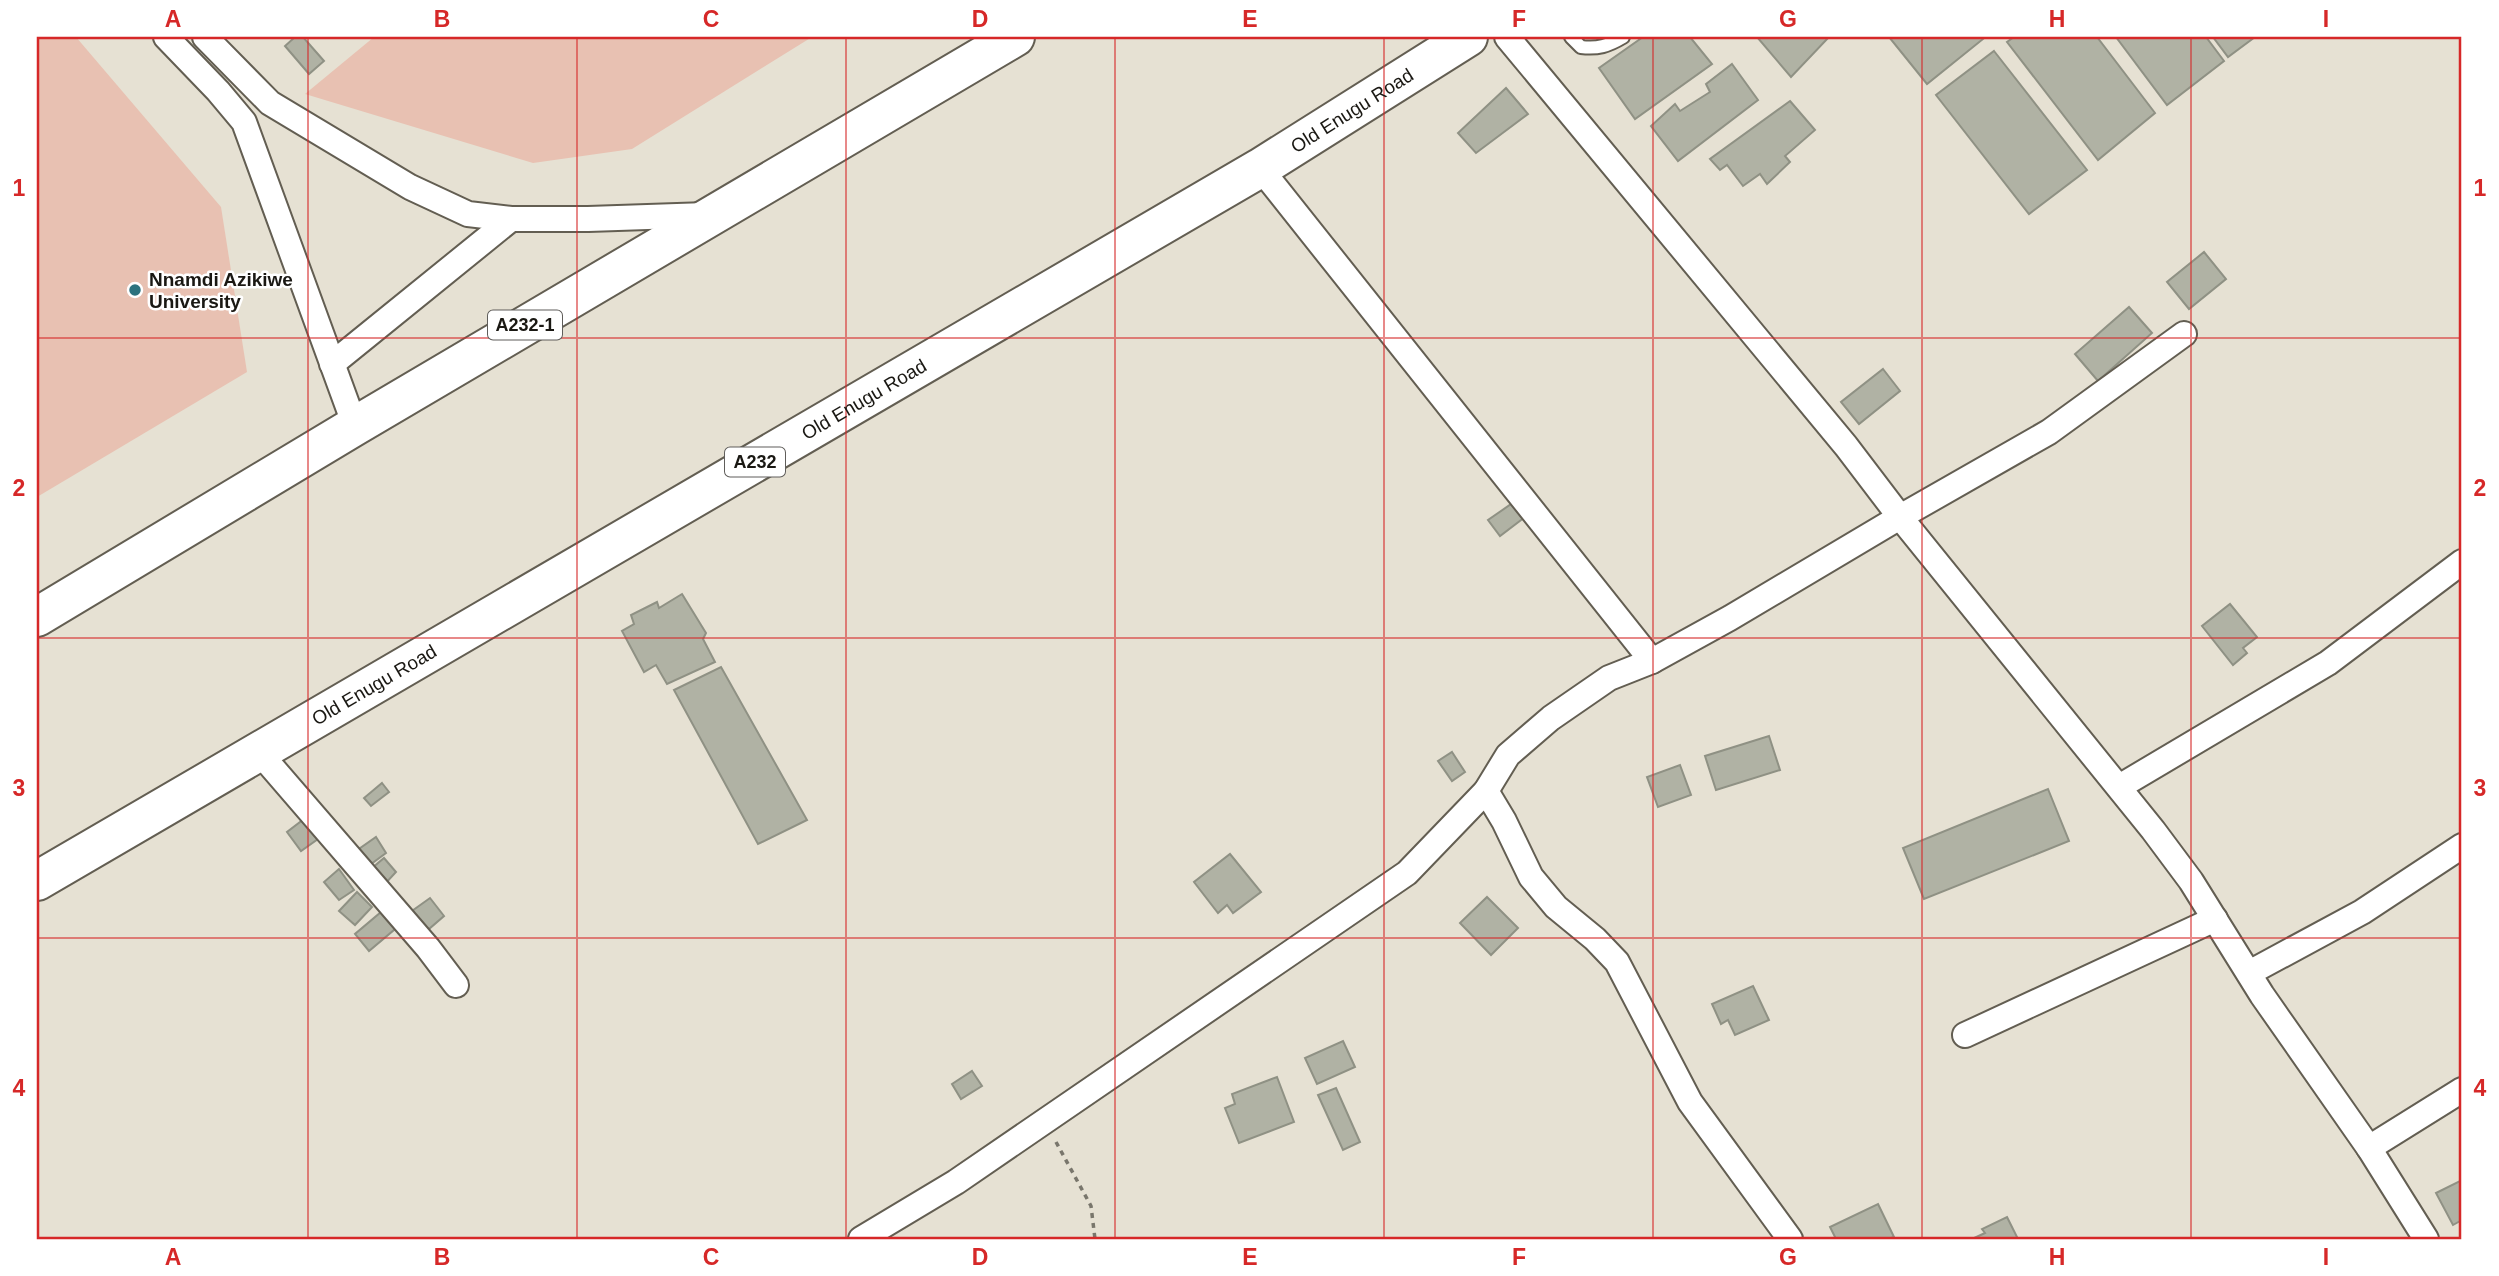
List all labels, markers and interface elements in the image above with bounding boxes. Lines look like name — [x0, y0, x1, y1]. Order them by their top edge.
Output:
text: A — [165, 6, 181, 32]
text: B — [434, 6, 450, 32]
text: C — [703, 6, 719, 32]
text: D — [972, 6, 988, 32]
text: E — [1242, 6, 1258, 32]
text: F — [1512, 6, 1526, 32]
text: G — [1779, 6, 1797, 32]
text: H — [2049, 6, 2065, 32]
text: I — [2323, 6, 2329, 32]
street label: Old Enugu Road — [1287, 64, 1417, 157]
text: 1 — [13, 175, 26, 201]
text: 1 — [2474, 175, 2487, 201]
place label: Nnamdi Azikiwe University — [149, 269, 293, 312]
marker: Nnamdi Azikiwe University — [127, 282, 143, 298]
road number: A232-1 — [488, 310, 562, 340]
street label: Old Enugu Road — [798, 355, 930, 443]
road number: A232 — [725, 448, 785, 476]
text: 2 — [13, 475, 25, 501]
text: 2 — [2474, 475, 2486, 501]
street label: Old Enugu Road — [308, 640, 440, 729]
text: 3 — [13, 775, 25, 801]
text: 3 — [2474, 775, 2486, 801]
text: 4 — [13, 1075, 26, 1101]
text: 4 — [2474, 1075, 2487, 1101]
text: A — [165, 1244, 181, 1270]
text: B — [434, 1244, 450, 1270]
text: C — [703, 1244, 719, 1270]
text: D — [972, 1244, 988, 1270]
text: E — [1242, 1244, 1258, 1270]
text: F — [1512, 1244, 1526, 1270]
text: G — [1779, 1244, 1797, 1270]
text: H — [2049, 1244, 2065, 1270]
text: I — [2323, 1244, 2329, 1270]

